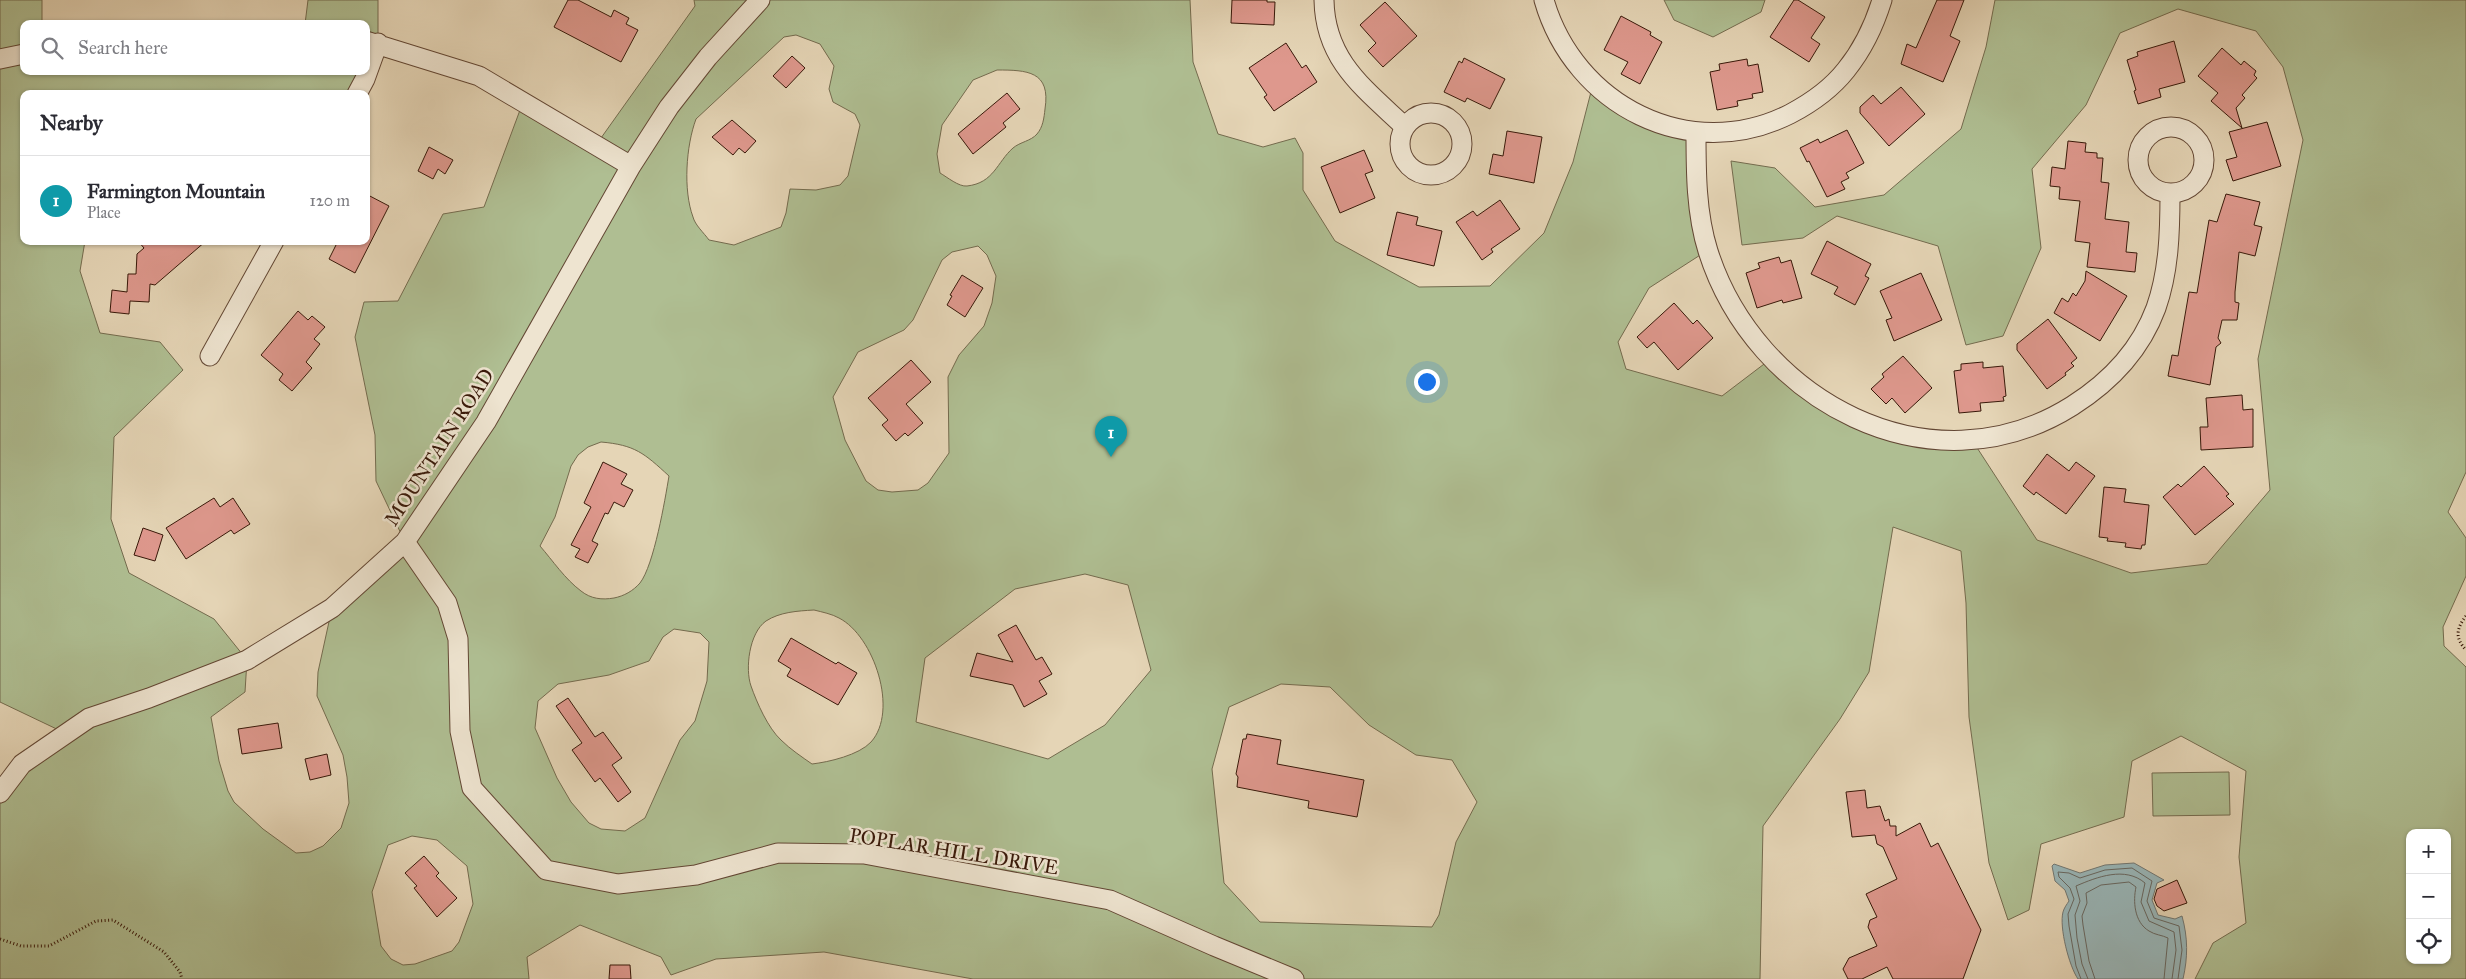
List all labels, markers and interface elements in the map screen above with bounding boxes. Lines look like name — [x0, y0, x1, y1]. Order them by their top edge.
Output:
search box — [20, 20, 370, 75]
icon: search — [38, 34, 66, 62]
text: Search here — [78, 36, 168, 59]
text: Nearby — [40, 110, 103, 136]
text: Farmington Mountain — [87, 180, 265, 203]
text: 1 — [53, 191, 59, 210]
text: 120 m — [310, 191, 350, 210]
text: Place — [87, 203, 121, 222]
street label: MOUNTAIN ROAD — [379, 364, 499, 530]
your location — [1414, 369, 1440, 395]
pin: 1 — [1095, 416, 1127, 457]
street label: POPLAR HILL DRIVE — [848, 823, 1060, 879]
map controls — [2406, 829, 2451, 964]
button: + — [2406, 829, 2451, 874]
button: − — [2406, 874, 2451, 919]
button: locate — [2406, 919, 2451, 964]

